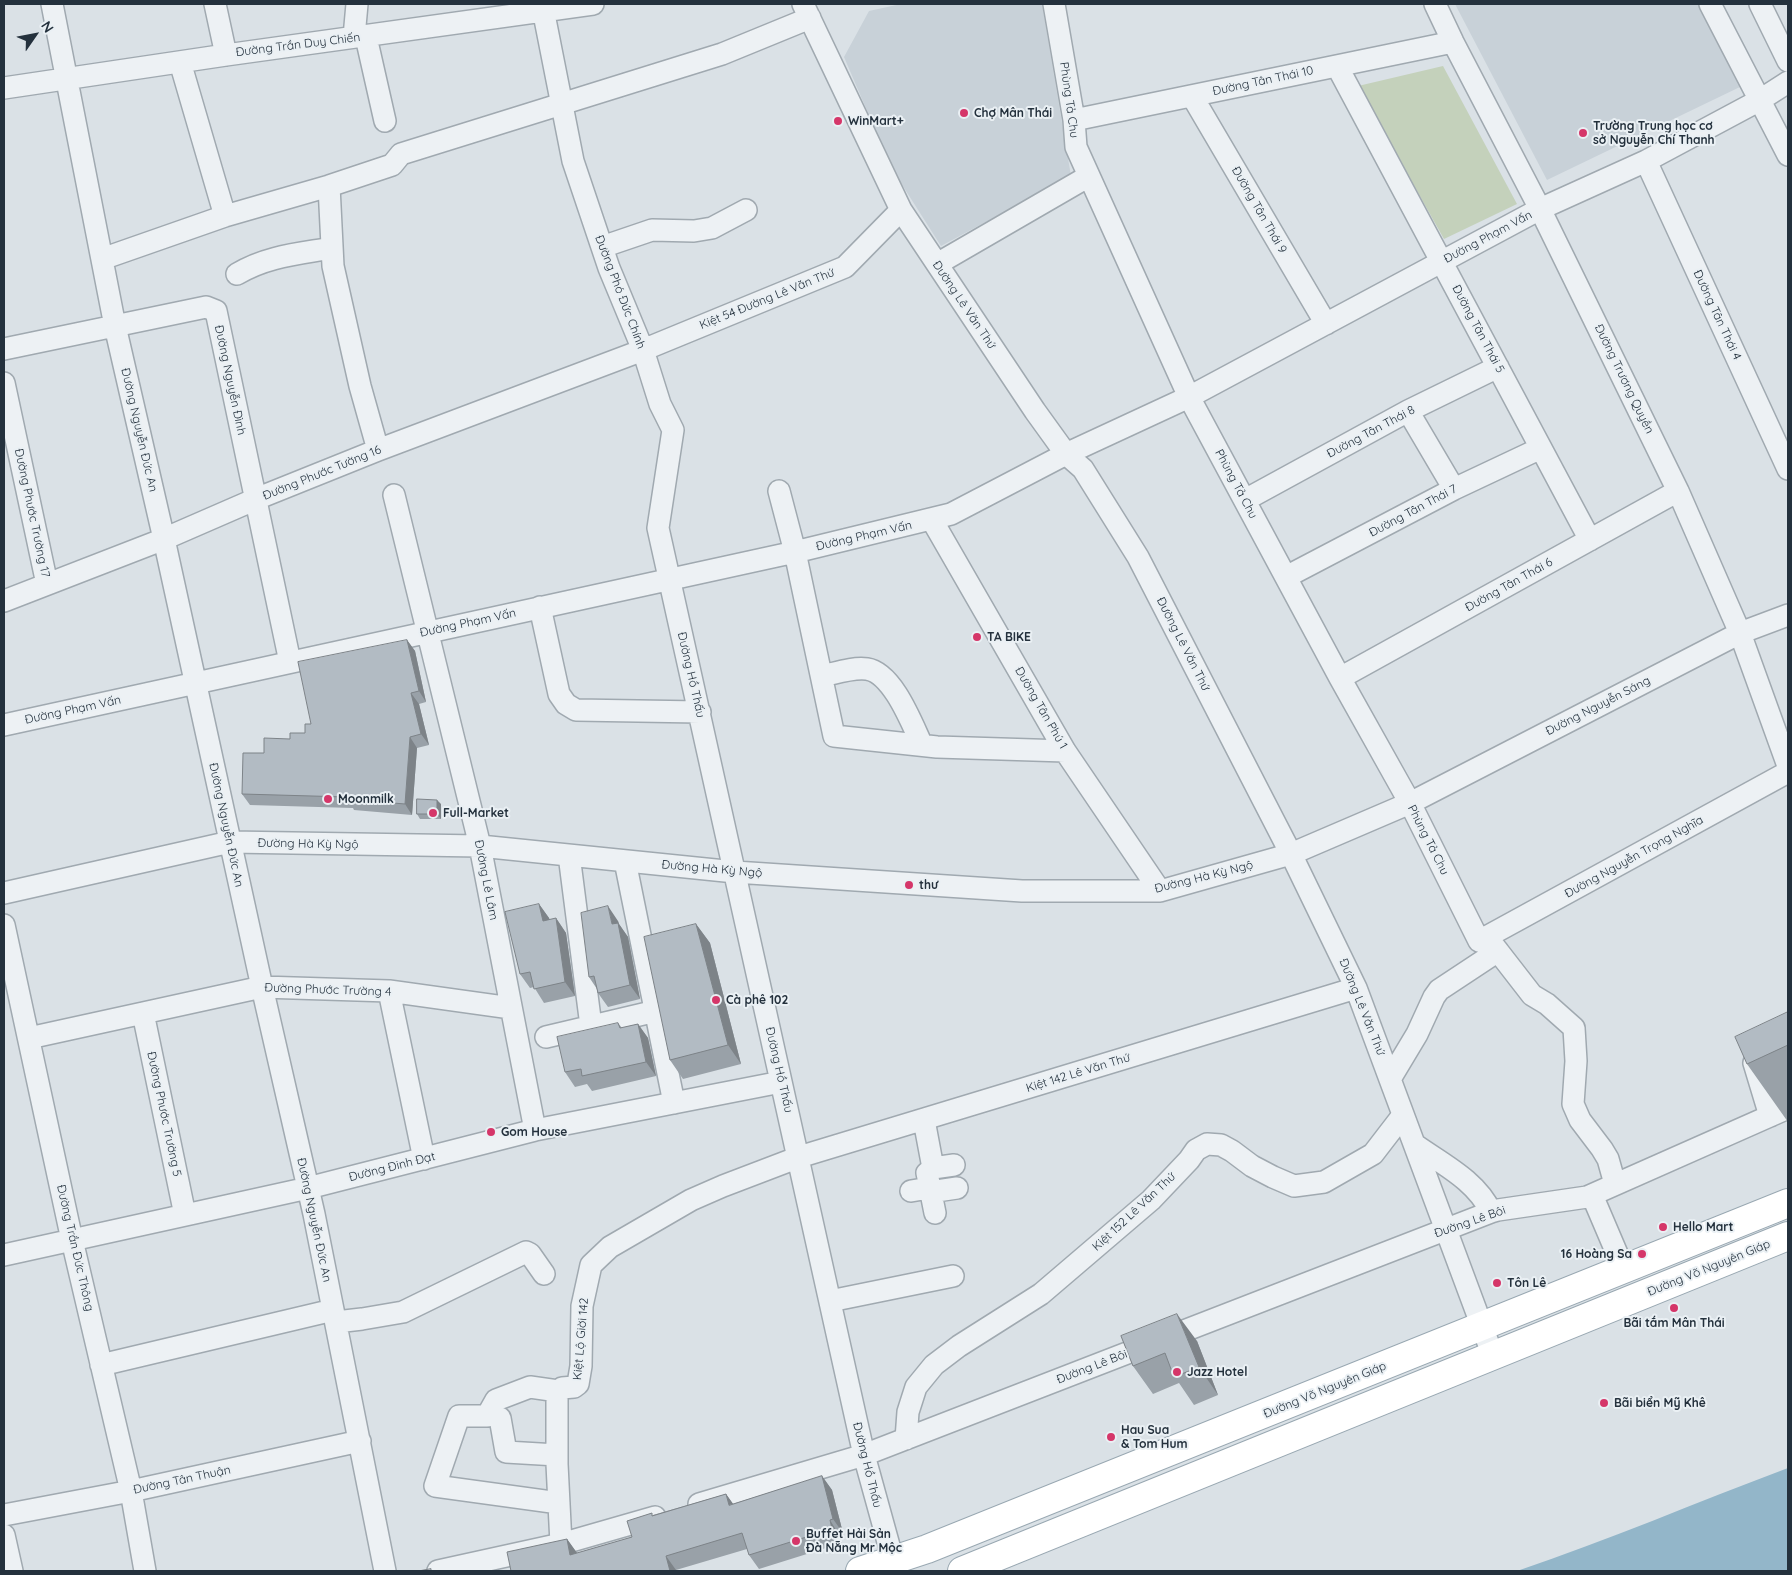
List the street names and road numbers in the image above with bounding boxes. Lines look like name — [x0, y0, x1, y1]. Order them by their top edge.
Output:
street label: Đường Trần Duy Chiến — [235, 30, 361, 60]
street label: Phùng Tả Chu — [1057, 61, 1081, 139]
street label: Đường Tân Thái 10 — [1211, 63, 1315, 99]
street label: Đường Tân Thái 9 — [1228, 164, 1290, 256]
street label: Đường Phạm Vấn — [1441, 208, 1535, 266]
street label: Đường Phó Đức Chính — [592, 233, 648, 351]
street label: Đường Lê Văn Thứ — [929, 258, 999, 352]
street label: Kiệt 54 Đường Lê Văn Thứ — [698, 265, 836, 333]
street label: Đường Tân Thái 4 — [1690, 268, 1744, 362]
street label: Đường Tân Thái 5 — [1449, 283, 1507, 375]
street label: Đường Trương Quyền — [1591, 322, 1657, 436]
street label: Đường Nguyễn Đình — [211, 324, 249, 436]
street label: Đường Nguyễn Đức An — [118, 367, 160, 493]
street label: Đường Tân Thái 8 — [1325, 403, 1417, 461]
street label: Đường Phước Tường 16 — [261, 443, 383, 503]
street label: Đường Phước Trường 17 — [11, 447, 53, 579]
street label: Phùng Tả Chu — [1212, 447, 1260, 521]
street label: Đường Tân Thái 7 — [1367, 482, 1459, 540]
street label: Đường Phạm Vấn — [815, 518, 913, 554]
street label: Đường Tân Thái 6 — [1463, 555, 1555, 615]
street label: Đường Lê Văn Thứ — [1153, 595, 1213, 693]
street label: Đường Phạm Vấn — [419, 606, 517, 640]
street label: Đường Hồ Thấu — [674, 631, 708, 719]
street label: Đường Tân Phú 1 — [1012, 664, 1070, 752]
street label: Đường Nguyễn Sáng — [1543, 673, 1653, 739]
street label: Đường Phạm Vấn — [24, 693, 122, 727]
street label: Đường Nguyễn Đức An — [206, 762, 246, 888]
street label: Phùng Tả Chu — [1404, 803, 1452, 877]
street label: Đường Nguyễn Trọng Nghĩa — [1562, 813, 1706, 901]
street label: Đường Hà Kỳ Ngộ — [257, 836, 359, 852]
street label: Đường Lê Lâm — [471, 839, 501, 921]
street label: Đường Hà Kỳ Ngộ — [661, 857, 763, 881]
street label: Đường Hà Kỳ Ngộ — [1153, 858, 1255, 896]
street label: Đường Lê Văn Thứ — [1336, 957, 1388, 1057]
street label: Đường Phước Trường 4 — [264, 981, 392, 999]
street label: Đường Hồ Thấu — [762, 1026, 796, 1114]
street label: Đường Phước Trường 5 — [144, 1050, 184, 1178]
street label: Kiệt 142 Lê Văn Thứ — [1024, 1050, 1132, 1096]
street label: Đường Đinh Đạt — [347, 1149, 437, 1185]
street label: Đường Nguyễn Đức An — [294, 1157, 334, 1283]
street label: Kiệt 152 Lê Văn Thứ — [1089, 1170, 1179, 1254]
street label: Đường Trần Đức Thông — [53, 1183, 97, 1313]
street label: Đường Lê Bôi — [1432, 1203, 1508, 1241]
street label: Đường Võ Nguyên Giáp — [1646, 1237, 1772, 1299]
street label: Kiệt Lộ Giời 142 — [570, 1297, 592, 1381]
street label: Đường Lê Bôi — [1055, 1347, 1129, 1387]
street label: Đường Võ Nguyên Giáp — [1262, 1359, 1388, 1421]
street label: Đường Hồ Thấu — [849, 1421, 885, 1509]
street label: Đường Tân Thuận — [132, 1463, 232, 1497]

